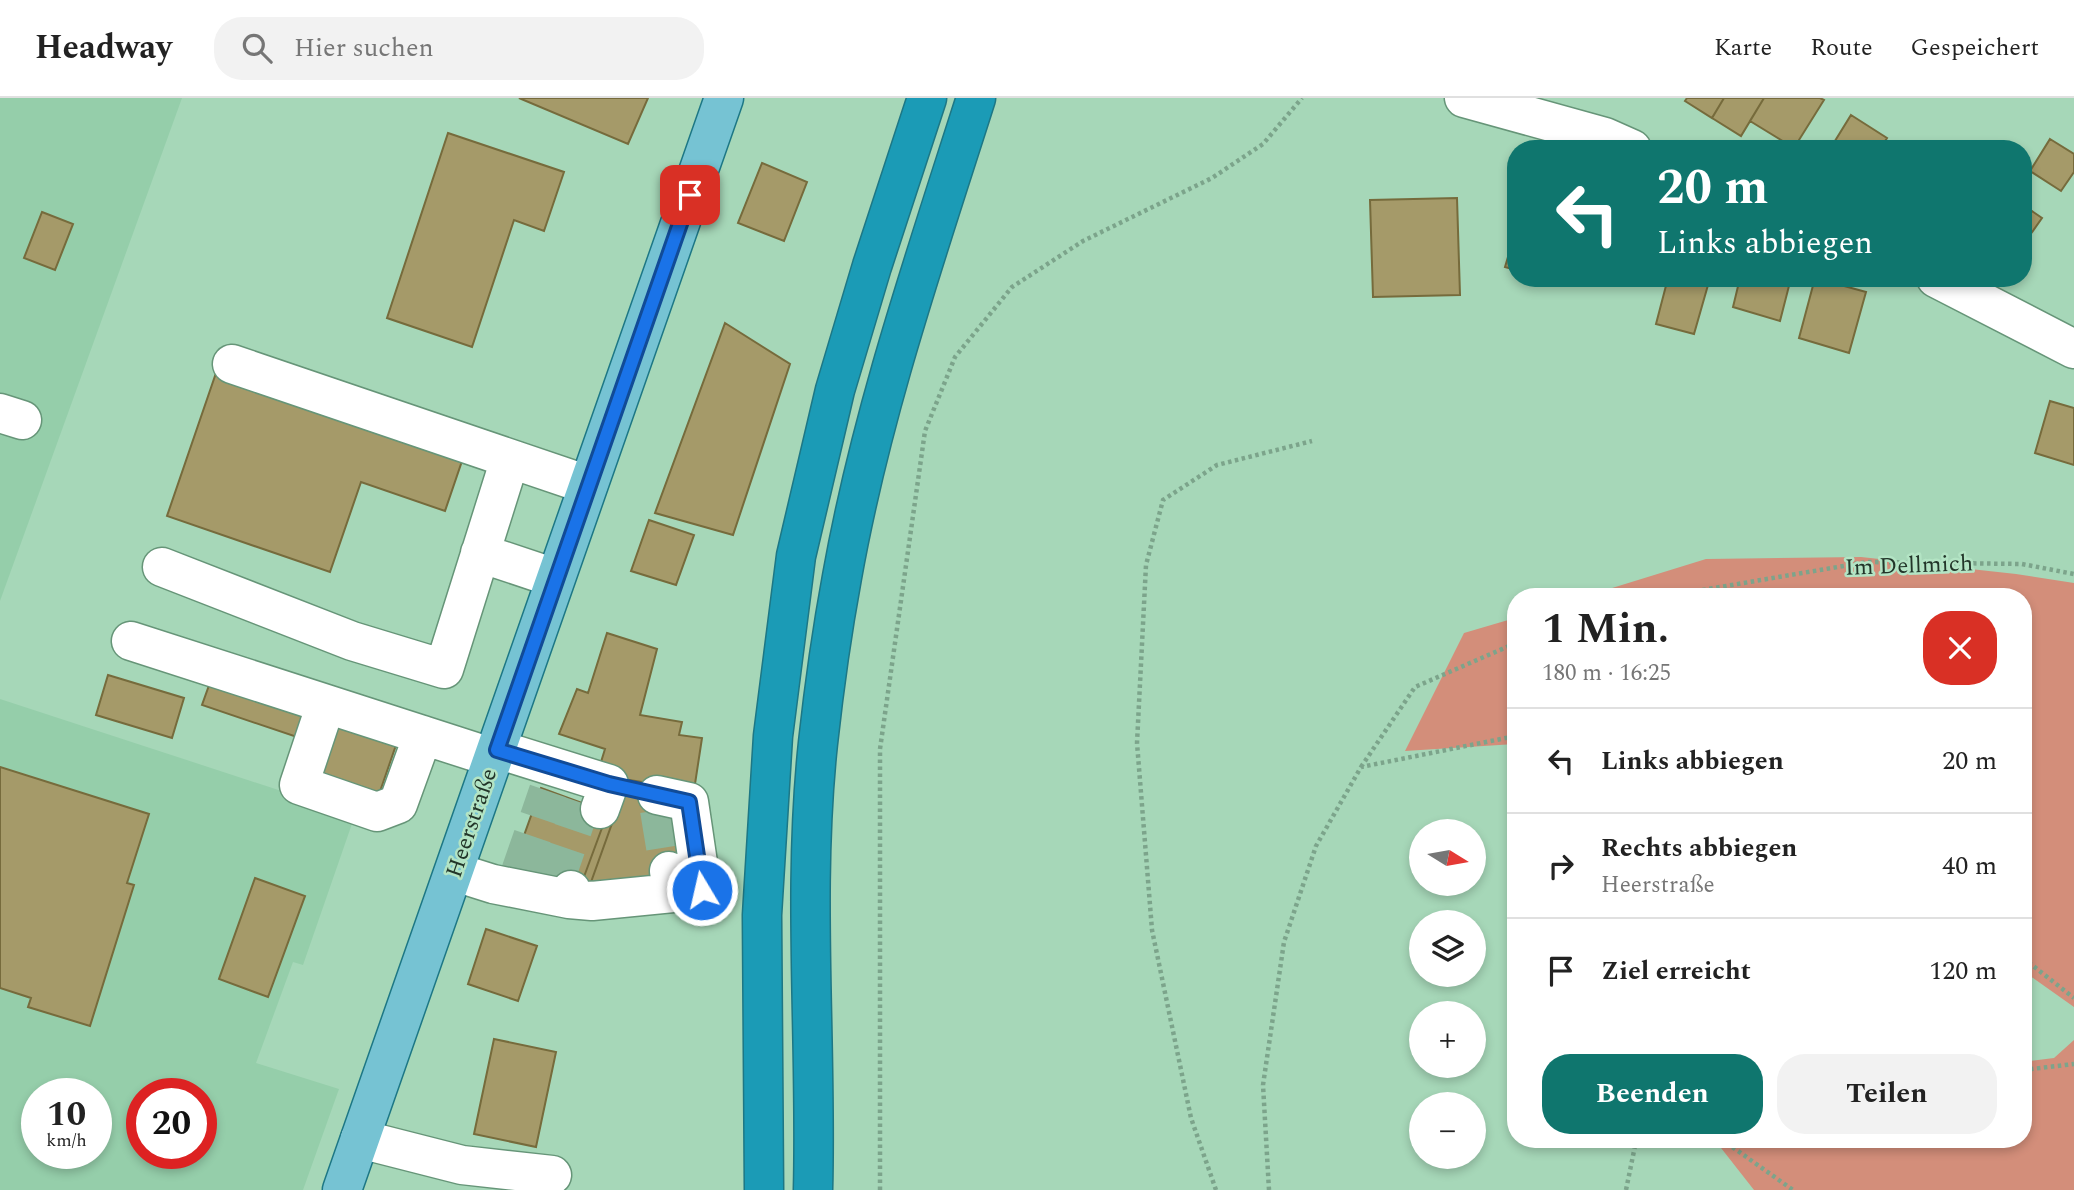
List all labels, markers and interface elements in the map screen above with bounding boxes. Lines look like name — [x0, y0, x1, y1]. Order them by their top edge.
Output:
search box — [214, 17, 704, 80]
text: Headway — [35, 23, 172, 73]
text: Hier suchen — [294, 28, 434, 68]
icon: search — [238, 29, 276, 67]
text: Karte — [1714, 30, 1772, 66]
text: Route — [1810, 30, 1873, 66]
text: Gespeichert — [1911, 30, 2039, 66]
text: 20 m — [1657, 151, 1768, 226]
pin — [660, 165, 720, 225]
icon: left — [1542, 168, 1633, 259]
icon: arrive — [671, 176, 709, 214]
text: Links abbiegen — [1657, 219, 1873, 268]
street label: Im Dellmich — [1844, 546, 1974, 586]
text: 1 Min. — [1542, 598, 1669, 661]
button: close — [1923, 611, 1997, 685]
text: 180 m · 16:25 — [1542, 656, 1671, 691]
text: Links abbiegen — [1601, 741, 1784, 781]
text: 20 m — [1942, 741, 1997, 781]
icon: left — [1542, 742, 1580, 780]
street label: Heerstraße — [437, 764, 507, 882]
north arrow — [1409, 819, 1486, 896]
map controls — [1409, 819, 1486, 1169]
text: Rechts abbiegen — [1601, 828, 1797, 868]
text: 40 m — [1942, 846, 1997, 886]
icon: right — [1542, 847, 1580, 885]
position arrow — [665, 853, 739, 927]
text: Heerstraße — [1601, 868, 1715, 903]
button: layers — [1409, 910, 1486, 987]
text: Ziel erreicht — [1601, 951, 1751, 991]
text: 120 m — [1929, 951, 1997, 991]
icon: arrive — [1542, 952, 1580, 990]
button: + — [1409, 1001, 1486, 1078]
button: Beenden — [1542, 1054, 1763, 1134]
button: Teilen — [1777, 1054, 1997, 1134]
speed limit sign: 20 — [126, 1078, 217, 1169]
text: 10 — [47, 1088, 86, 1141]
button: − — [1409, 1092, 1486, 1169]
text: km/h — [46, 1127, 87, 1154]

